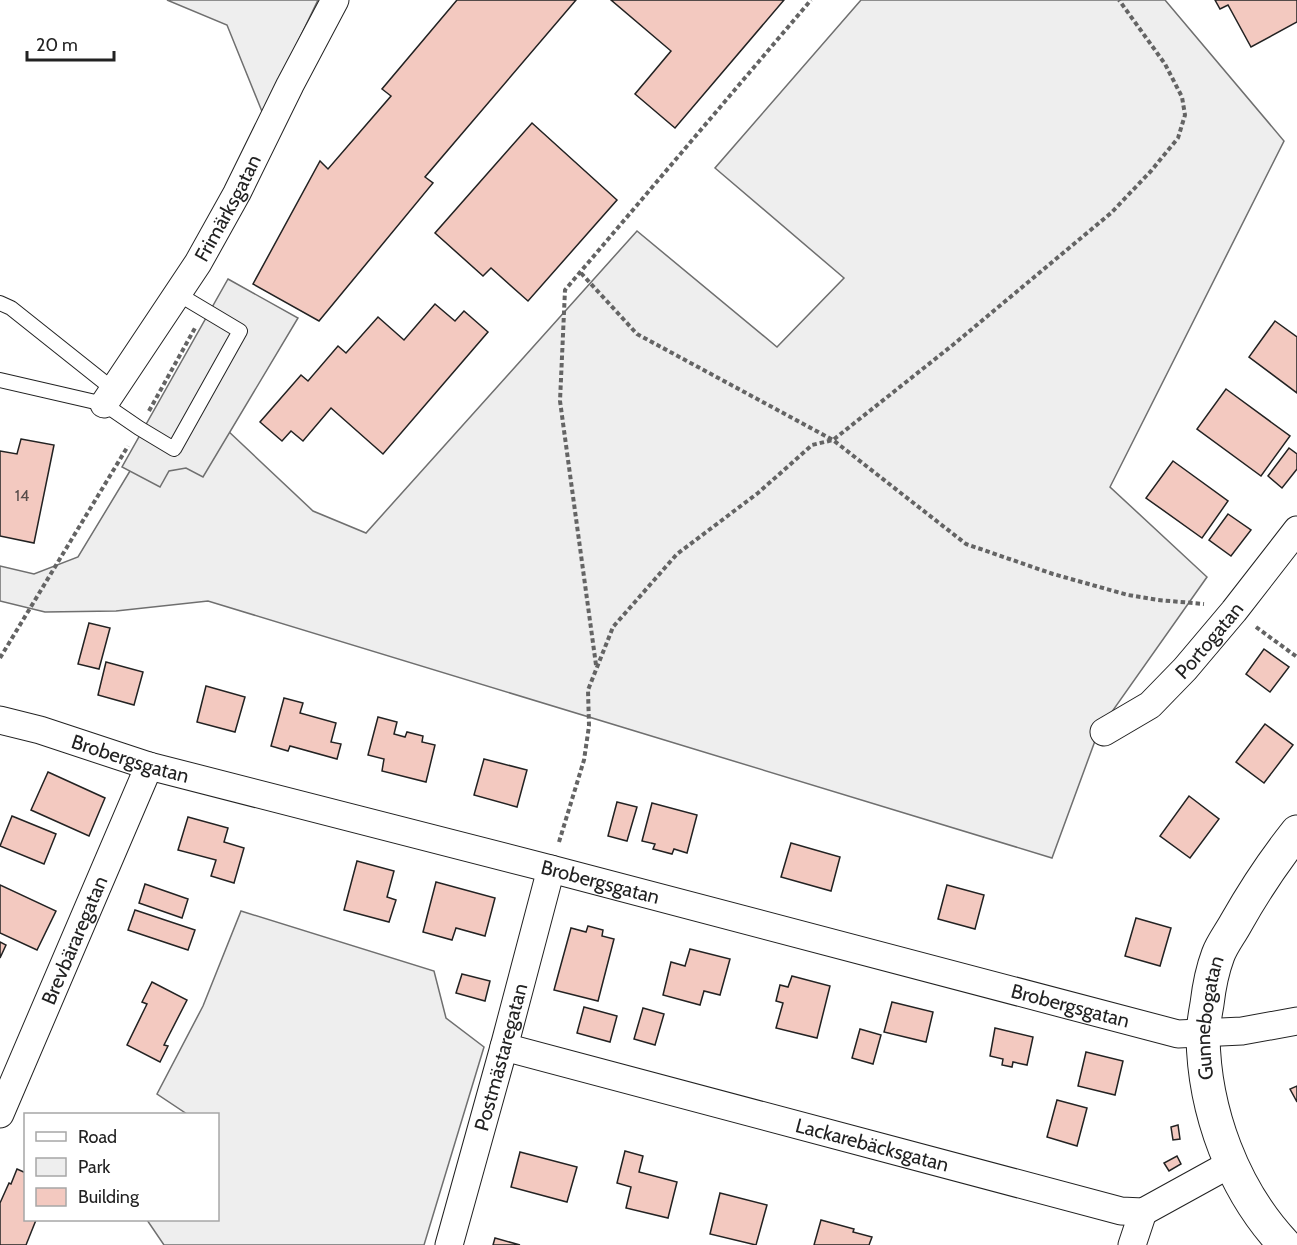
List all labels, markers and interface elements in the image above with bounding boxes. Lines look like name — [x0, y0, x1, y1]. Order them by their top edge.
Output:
scale bar — [27, 24, 114, 62]
text: 20 m — [36, 34, 78, 56]
street label: Frimärksgatan — [189, 151, 266, 266]
house number: 14 — [15, 486, 29, 505]
street label: Portogatan — [1170, 597, 1248, 684]
street label: Brobergsgatan — [68, 729, 191, 788]
street label: Brobergsgatan — [539, 855, 662, 909]
street label: Brevbäraregatan — [36, 872, 113, 1008]
street label: Gunnebogatan — [1191, 953, 1229, 1082]
street label: Brobergsgatan — [1008, 979, 1132, 1033]
street label: Postmästaregatan — [469, 980, 532, 1134]
legend — [24, 1113, 219, 1221]
street label: Lackarebäcksgatan — [793, 1113, 951, 1177]
text: Road — [78, 1126, 117, 1148]
text: Park — [78, 1156, 111, 1178]
text: Building — [78, 1186, 140, 1208]

